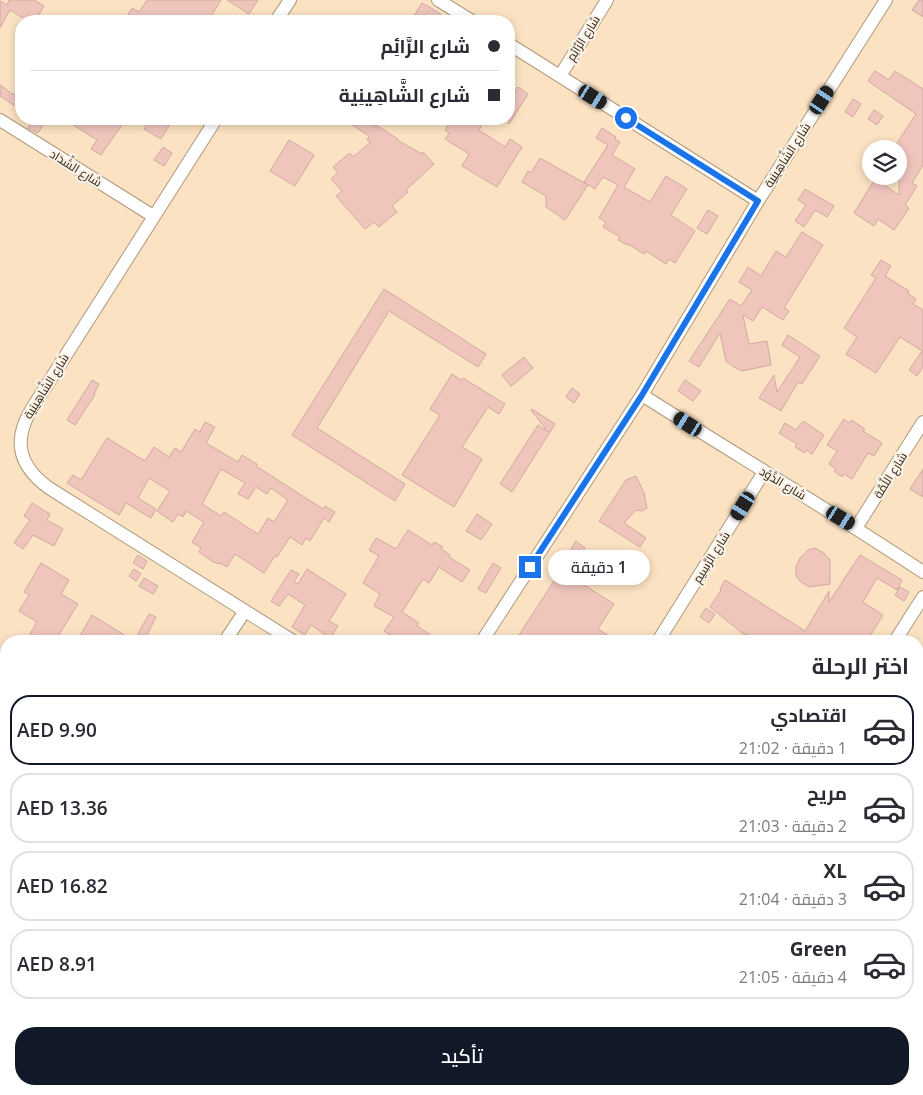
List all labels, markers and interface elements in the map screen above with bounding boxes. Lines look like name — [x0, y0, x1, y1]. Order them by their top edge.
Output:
street label: شارع الرَّائِم — [562, 12, 604, 64]
text: شارع الرَّائِم — [380, 33, 470, 59]
text: شارع الشَّاهِينِية — [339, 82, 470, 108]
car — [576, 83, 609, 111]
car — [807, 83, 836, 117]
route start — [615, 107, 637, 129]
street label: شارع الشَّاهِينِية — [759, 119, 814, 191]
map controls — [862, 140, 907, 185]
button: layers — [862, 140, 907, 185]
street label: شارع الشِّدَاد — [47, 144, 106, 191]
street label: شارع الشَّاهِينِية — [19, 350, 73, 422]
car — [671, 410, 704, 438]
street label: شارع اللَّمَّة — [869, 449, 911, 501]
street label: شارع الذَّوْد — [756, 462, 810, 504]
car — [728, 489, 757, 523]
car — [824, 504, 857, 532]
street label: شارع الرَّسِيم — [688, 528, 734, 586]
callout: 1 دقيقة — [548, 550, 650, 584]
route end — [519, 556, 541, 578]
text: 1 دقيقة — [571, 556, 627, 578]
text: اختر الرحلة — [812, 650, 909, 680]
text: اقتصادي — [771, 702, 847, 728]
icon: car — [862, 708, 907, 753]
text: AED 9.90 — [17, 717, 97, 743]
text: 1 دقيقة · 21:02 — [739, 737, 847, 759]
text: مريح — [807, 780, 847, 806]
icon: car — [862, 786, 907, 831]
text: AED 13.36 — [17, 795, 108, 821]
text: 2 دقيقة · 21:03 — [739, 815, 847, 837]
text: XL — [824, 858, 847, 884]
icon: car — [862, 864, 907, 909]
text: AED 16.82 — [17, 873, 108, 899]
text: 3 دقيقة · 21:04 — [739, 888, 847, 910]
text: Green — [790, 936, 847, 962]
icon: car — [862, 942, 907, 987]
text: AED 8.91 — [17, 951, 97, 977]
text: 4 دقيقة · 21:05 — [739, 966, 847, 988]
button: تأكيد — [15, 1027, 909, 1085]

